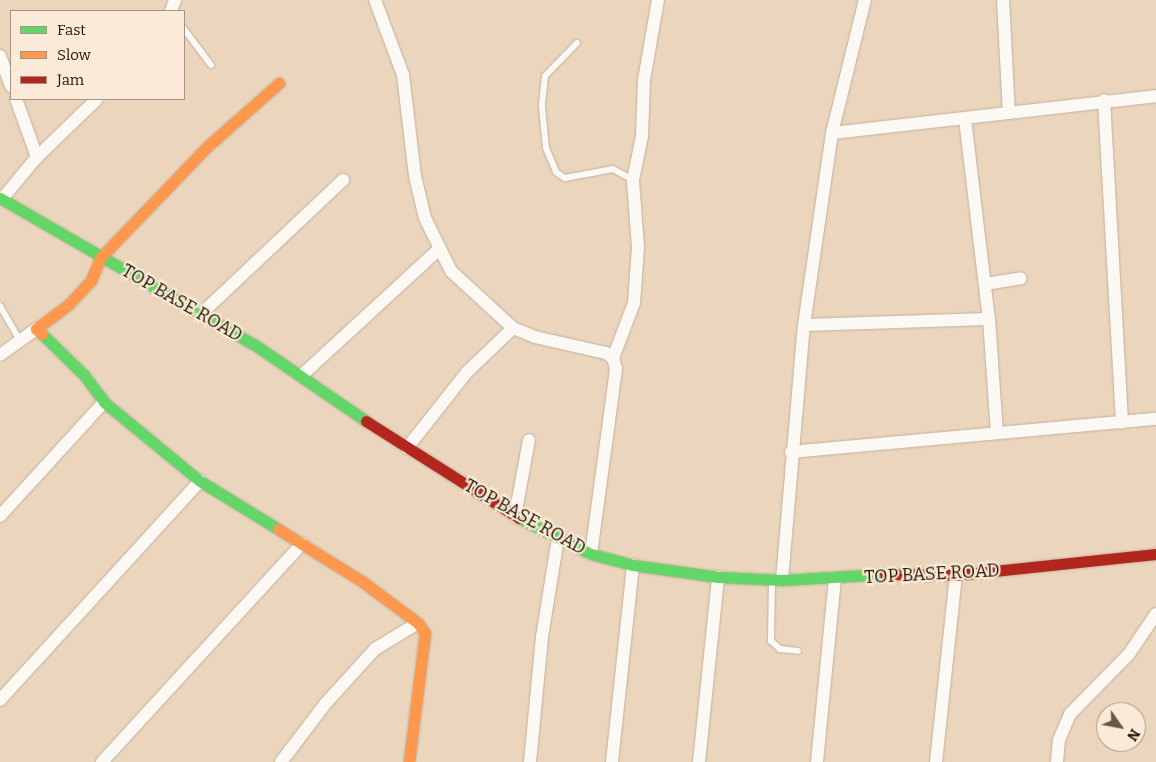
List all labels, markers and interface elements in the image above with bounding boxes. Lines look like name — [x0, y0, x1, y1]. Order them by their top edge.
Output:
legend — [10, 10, 185, 100]
text: Fast — [57, 21, 86, 39]
text: Slow — [57, 46, 91, 64]
text: Jam — [57, 71, 84, 89]
street label: TOP BASE ROAD — [118, 260, 246, 346]
street label: TOP BASE ROAD — [460, 475, 590, 559]
street label: TOP BASE ROAD — [864, 560, 1000, 588]
north arrow — [1096, 702, 1146, 752]
text: N — [1123, 726, 1143, 744]

